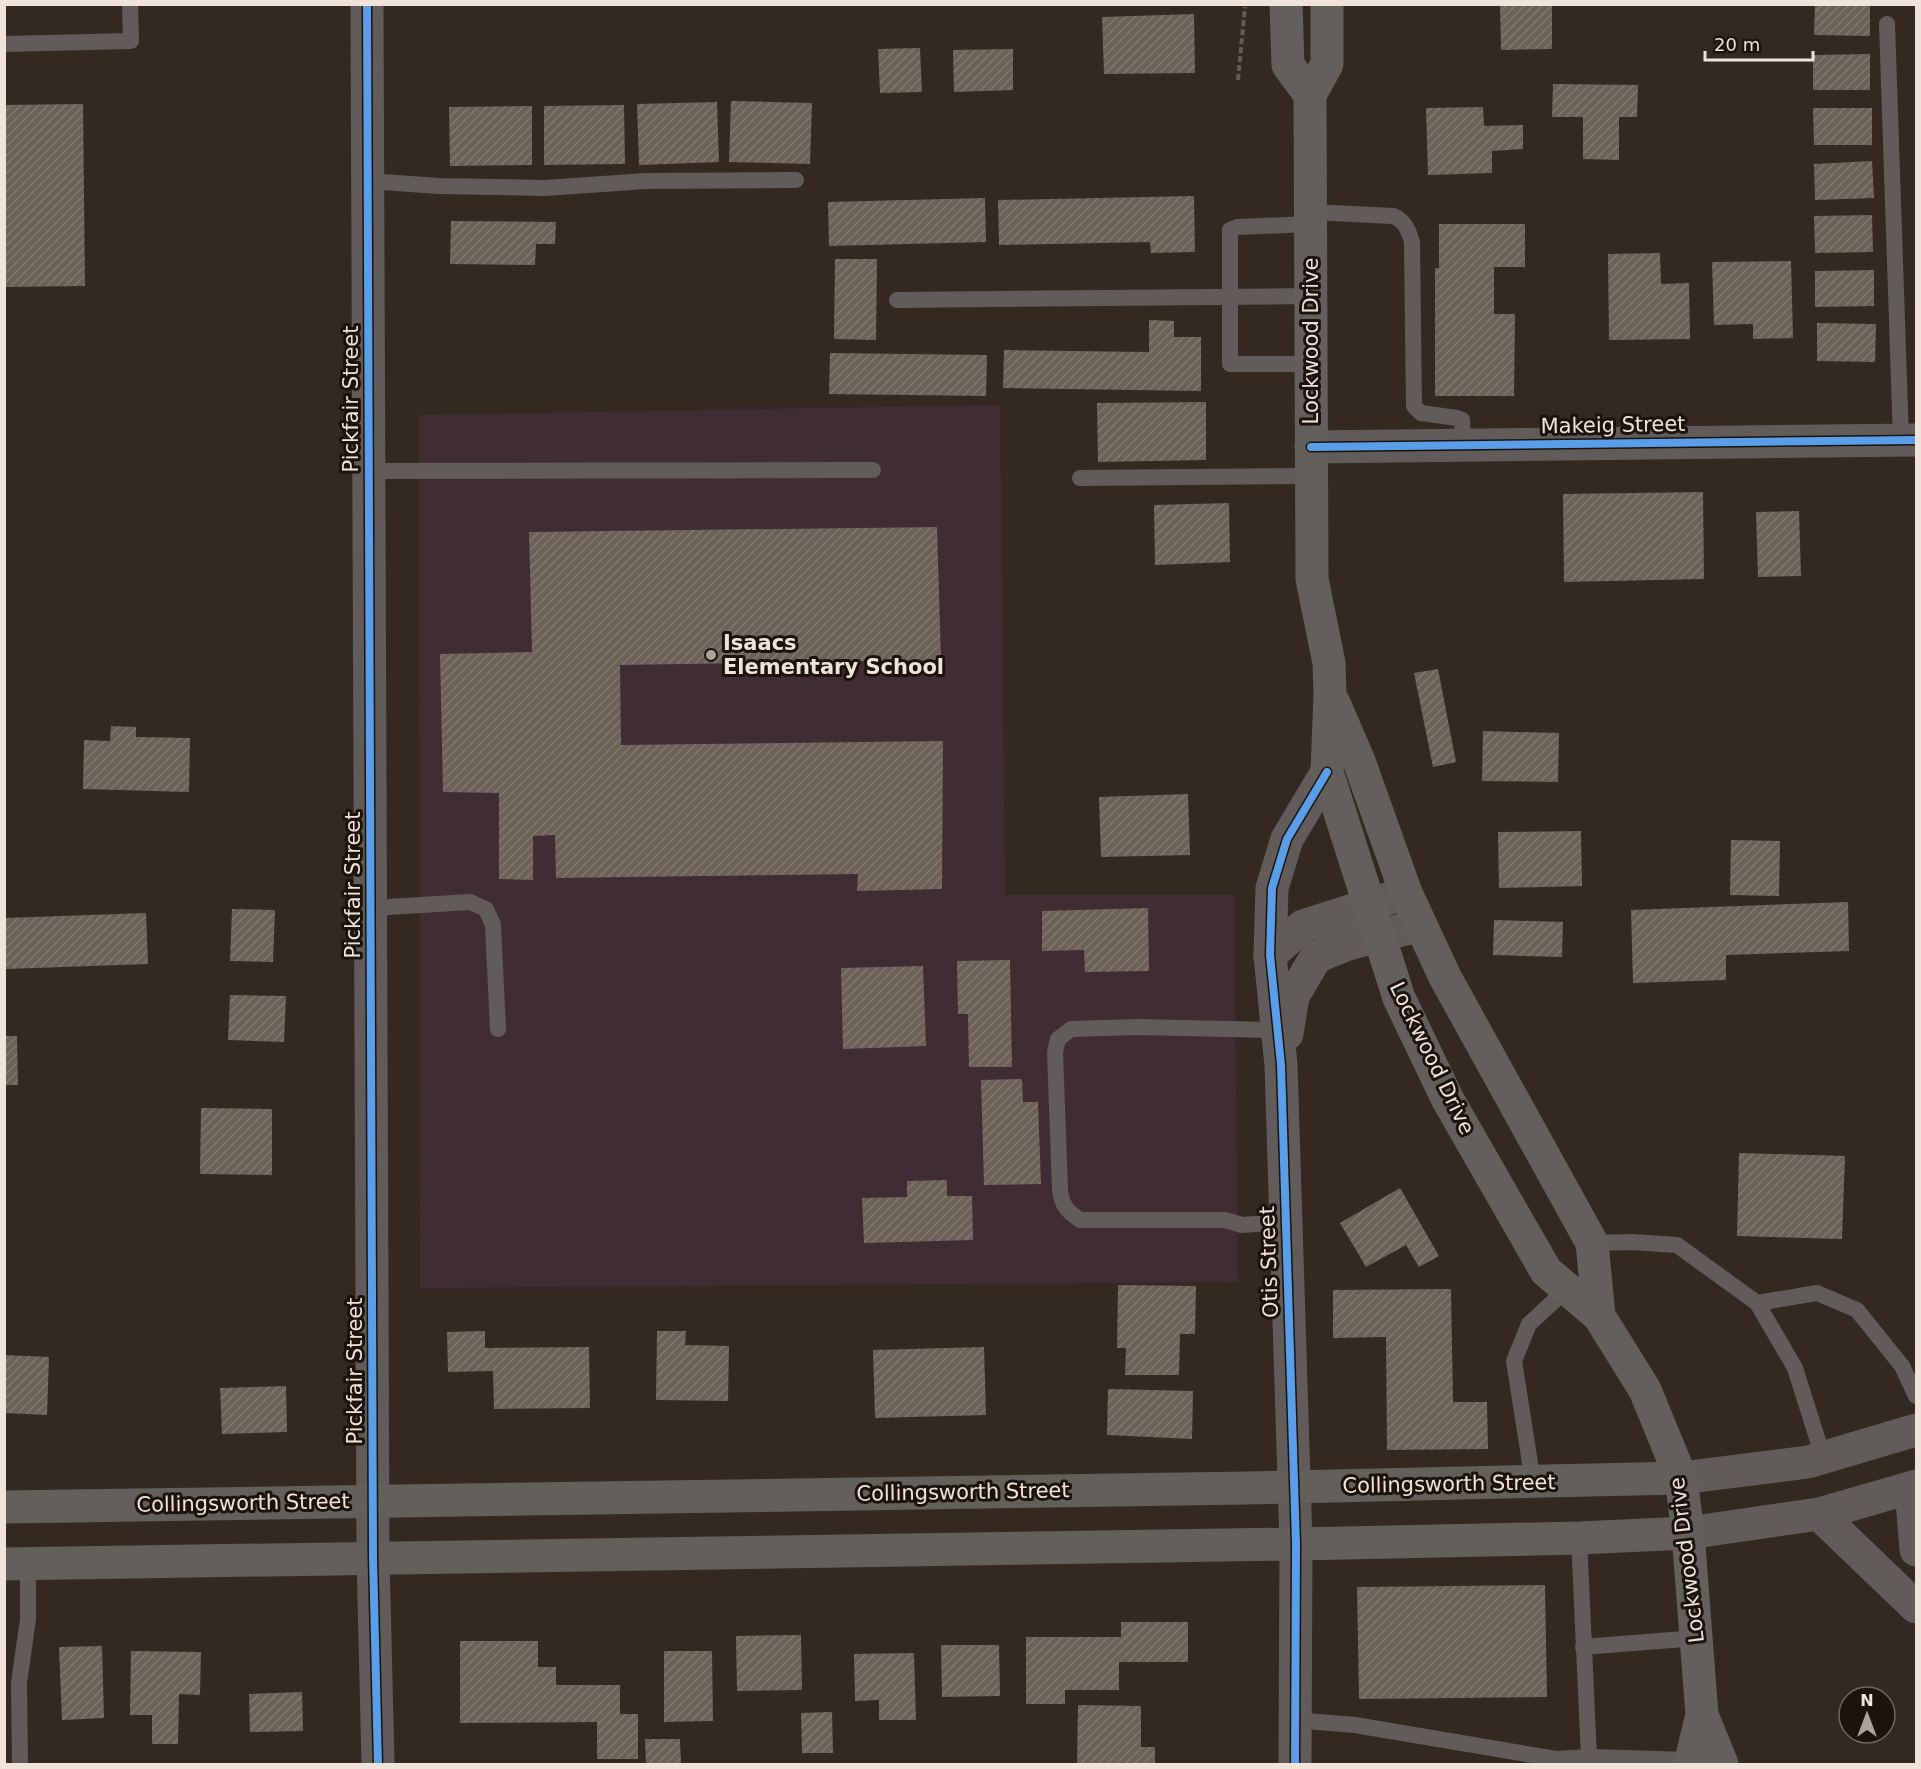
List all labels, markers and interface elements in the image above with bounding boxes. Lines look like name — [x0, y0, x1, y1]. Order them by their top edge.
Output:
scale bar — [1705, 24, 1813, 62]
text: 20 m — [1714, 34, 1760, 55]
street label: Lockwood Drive — [1299, 258, 1323, 424]
street label: Pickfair Street — [339, 326, 363, 472]
street label: Makeig Street — [1540, 412, 1686, 438]
place label: Isaacs Elementary School — [723, 631, 944, 679]
marker: Isaacs Elementary School — [704, 648, 718, 662]
street label: Pickfair Street — [341, 812, 365, 958]
street label: Lockwood Drive — [1385, 978, 1479, 1138]
street label: Otis Street — [1255, 1206, 1283, 1318]
street label: Pickfair Street — [343, 1298, 367, 1444]
street label: Collingsworth Street — [1342, 1470, 1556, 1498]
street label: Lockwood Drive — [1665, 1476, 1709, 1644]
street label: Collingsworth Street — [856, 1478, 1070, 1506]
street label: Collingsworth Street — [136, 1489, 350, 1517]
north arrow — [1837, 1685, 1897, 1745]
text: N — [1860, 1691, 1874, 1710]

